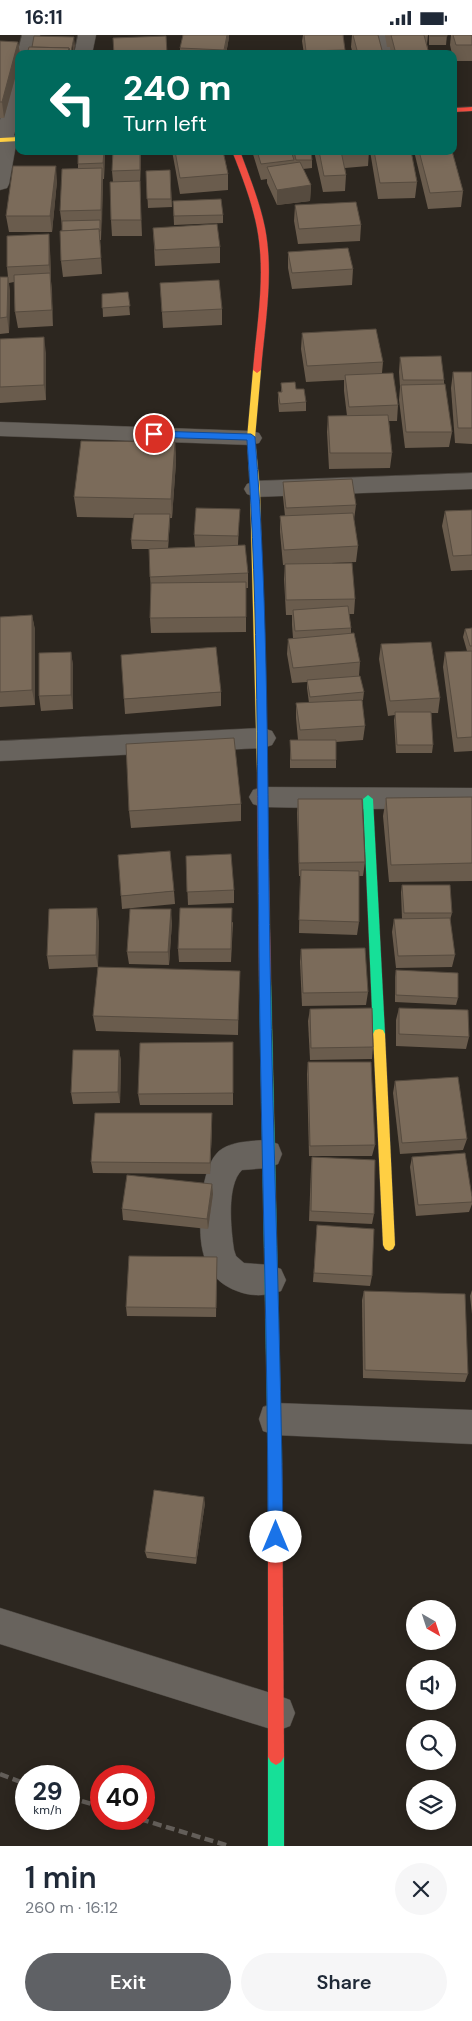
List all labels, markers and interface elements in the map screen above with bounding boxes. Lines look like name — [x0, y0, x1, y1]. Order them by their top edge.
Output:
text: 16:11 — [25, 5, 63, 30]
text: 240 m — [123, 65, 232, 111]
icon: left — [40, 70, 105, 135]
text: Turn left — [123, 109, 207, 138]
pin — [133, 413, 175, 455]
icon: arrive — [140, 420, 168, 448]
position arrow — [249, 1510, 301, 1562]
north arrow — [406, 1600, 456, 1650]
map controls — [406, 1600, 456, 1830]
button: sound — [406, 1660, 456, 1710]
button: search — [406, 1720, 456, 1770]
speed limit sign: 40 — [90, 1765, 155, 1830]
text: 29 — [32, 1775, 63, 1808]
button: layers — [406, 1780, 456, 1830]
text: km/h — [33, 1802, 62, 1818]
text: 1 min — [25, 1858, 97, 1897]
button: close — [395, 1863, 447, 1915]
text: 260 m · 16:12 — [25, 1897, 118, 1918]
button: Exit — [25, 1953, 231, 2011]
button: Share — [241, 1953, 447, 2011]

